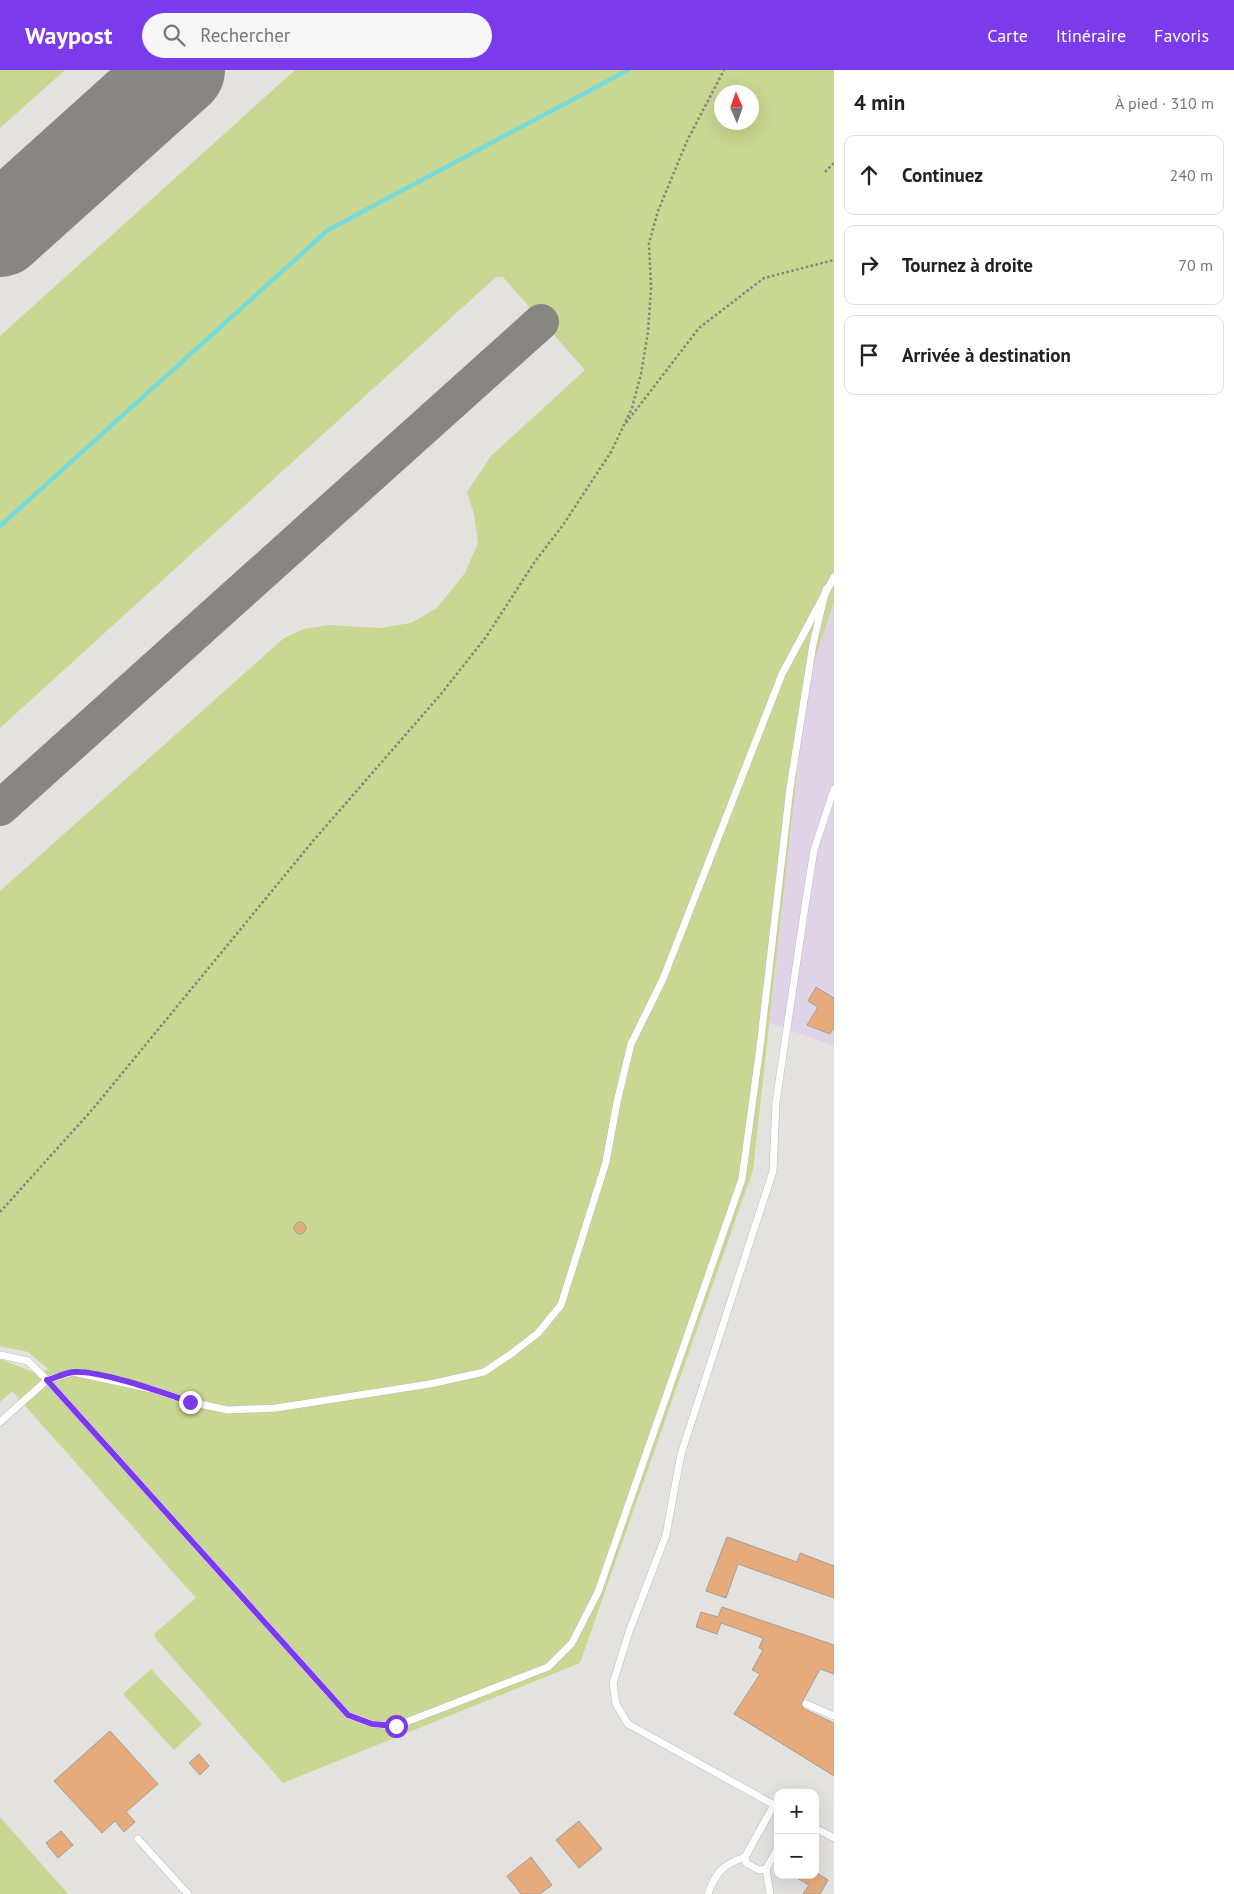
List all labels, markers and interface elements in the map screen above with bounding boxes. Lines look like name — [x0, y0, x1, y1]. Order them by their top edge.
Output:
search box — [142, 13, 492, 58]
text: Waypost — [25, 20, 112, 51]
icon: search — [160, 21, 188, 49]
text: Rechercher — [200, 23, 290, 47]
text: Carte — [987, 24, 1028, 47]
text: Itinéraire — [1056, 24, 1126, 47]
text: Favoris — [1154, 24, 1209, 47]
north arrow — [714, 85, 759, 130]
text: 4 min — [854, 89, 905, 116]
text: À pied · 310 m — [1115, 93, 1214, 113]
icon: ahead — [855, 161, 883, 189]
text: Continuez — [902, 163, 983, 187]
text: 240 m — [1170, 165, 1213, 185]
icon: right — [855, 251, 883, 279]
text: Tournez à droite — [902, 253, 1033, 277]
text: 70 m — [1178, 255, 1213, 275]
icon: arrive — [855, 341, 883, 369]
text: Arrivée à destination — [902, 343, 1071, 367]
route end — [179, 1391, 202, 1414]
route start — [385, 1715, 408, 1738]
map controls — [774, 1789, 819, 1879]
button: + — [774, 1789, 819, 1834]
button: − — [774, 1834, 819, 1879]

